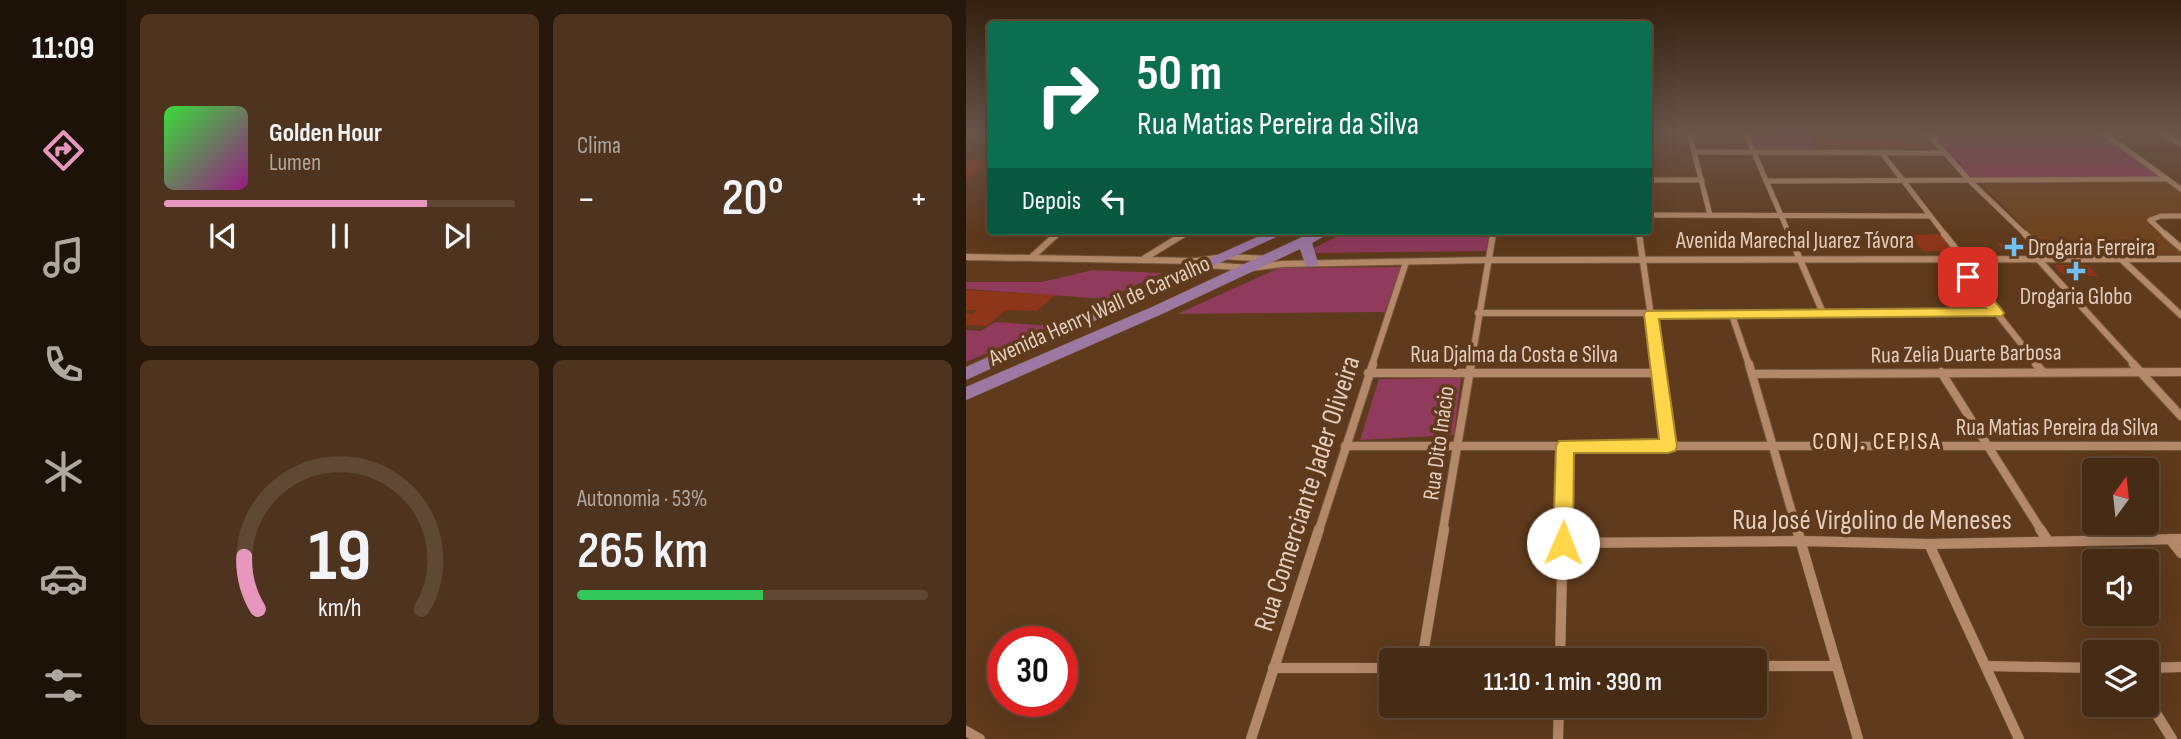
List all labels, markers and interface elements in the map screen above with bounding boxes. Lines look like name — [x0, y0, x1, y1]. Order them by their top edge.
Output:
text: 11:09 — [32, 29, 94, 68]
text: 50 m — [1137, 45, 1222, 104]
icon: right — [1022, 49, 1113, 140]
text: Rua Matias Pereira da Silva — [1137, 105, 1419, 144]
text: Golden Hour — [269, 118, 382, 149]
icon: directions — [39, 126, 88, 175]
text: Clima — [577, 132, 621, 160]
text: Lumen — [269, 149, 321, 177]
text: 20° — [721, 167, 784, 230]
text: − — [577, 177, 596, 222]
text: + — [909, 177, 928, 222]
icon: left — [1095, 182, 1133, 220]
text: Depois — [1022, 186, 1081, 217]
icon: previous — [204, 217, 242, 255]
icon: pause — [321, 217, 359, 255]
icon: next — [438, 217, 476, 255]
street label: Avenida Marechal Juarez Távora — [1675, 227, 1914, 255]
icon: music — [39, 233, 88, 282]
place label: Drogaria Ferreira — [2028, 234, 2155, 262]
marker: Drogaria Ferreira — [2006, 239, 2022, 255]
pin — [1938, 247, 1998, 307]
street label: Avenida Henry Wall de Carvalho — [984, 249, 1214, 373]
icon: arrive — [1949, 258, 1987, 296]
marker: Drogaria Globo — [2068, 263, 2084, 279]
place label: Drogaria Globo — [2020, 283, 2132, 311]
street label: Rua Zelia Duarte Barbosa — [1870, 338, 2062, 370]
icon: phone — [39, 340, 88, 389]
street label: Rua Djalma da Costa e Silva — [1410, 341, 1618, 369]
street label: Rua Comerciante Jader Oliveira — [1247, 352, 1367, 635]
street label: Rua Dito Inácio — [1417, 384, 1461, 502]
street label: Rua Matias Pereira da Silva — [1956, 414, 2158, 442]
district label: CONJ. CEPISA — [1812, 427, 1942, 456]
icon: climate — [39, 447, 88, 496]
north arrow — [2082, 458, 2160, 536]
map controls — [2082, 458, 2159, 717]
text: Autonomia · 53% — [577, 485, 708, 513]
street label: Rua José Virgolino de Meneses — [1732, 504, 2012, 537]
position arrow — [1526, 506, 1600, 580]
text: 19 — [308, 513, 371, 601]
text: 265 km — [577, 520, 708, 583]
button: sound — [2082, 549, 2159, 626]
icon: car — [39, 554, 88, 603]
text: km/h — [318, 592, 361, 623]
speed limit sign: 30 — [987, 626, 1078, 717]
button: layers — [2082, 640, 2159, 717]
icon: filters — [39, 661, 88, 710]
text: 11:10 · 1 min · 390 m — [1484, 667, 1662, 698]

